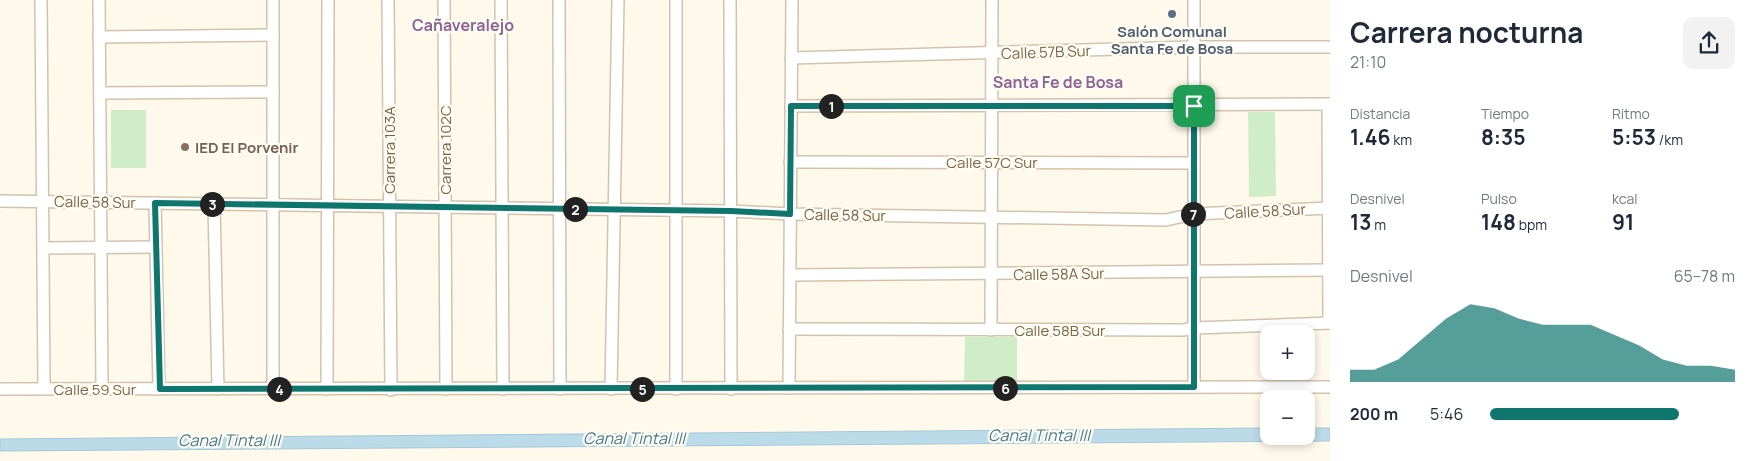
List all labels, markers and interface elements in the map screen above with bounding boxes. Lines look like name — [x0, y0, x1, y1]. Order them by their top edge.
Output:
marker: Salón Comunal Santa Fe de Bosa — [1166, 8, 1178, 20]
text: Carrera nocturna — [1350, 13, 1583, 51]
district label: Cañaveralejo — [412, 14, 514, 36]
button: share — [1683, 17, 1735, 69]
place label: Salón Comunal Santa Fe de Bosa — [1111, 21, 1233, 59]
street label: Calle 57B Sur — [1001, 40, 1092, 64]
text: 21:10 — [1350, 51, 1386, 73]
district label: Santa Fe de Bosa — [993, 71, 1123, 93]
pin — [1173, 85, 1215, 127]
icon: arrive — [1180, 92, 1208, 120]
pin: 1 — [818, 94, 844, 118]
text: 1 — [828, 97, 835, 116]
text: Distancia — [1350, 104, 1410, 123]
text: Tiempo — [1481, 104, 1529, 123]
text: Ritmo — [1612, 104, 1650, 123]
street label: Carrera 102C — [435, 105, 456, 195]
street label: Carrera 103A — [379, 106, 400, 194]
text: 1.46 — [1350, 123, 1391, 151]
text: 8:35 — [1481, 123, 1526, 151]
text: 5:53 — [1612, 123, 1656, 151]
text: km — [1391, 130, 1412, 149]
text: /km — [1656, 130, 1683, 149]
place label: IED El Porvenir — [195, 137, 299, 158]
marker: IED El Porvenir — [179, 141, 191, 153]
street label: Calle 57C Sur — [946, 152, 1038, 173]
text: Desnivel — [1350, 189, 1405, 208]
text: Pulso — [1481, 189, 1517, 208]
text: kcal — [1612, 189, 1638, 208]
street label: Calle 58 Sur — [54, 191, 137, 213]
pin: 3 — [200, 192, 224, 216]
text: 3 — [208, 195, 217, 214]
pin: 2 — [562, 196, 588, 222]
street label: Calle 58 Sur — [1224, 198, 1307, 224]
text: 2 — [571, 200, 580, 219]
pin: 7 — [1180, 202, 1206, 226]
street label: Calle 58 Sur — [804, 204, 887, 226]
text: 7 — [1190, 205, 1197, 224]
text: 13 — [1350, 208, 1371, 236]
text: 148 — [1481, 208, 1516, 236]
text: 91 — [1612, 208, 1634, 236]
text: m — [1371, 215, 1386, 234]
text: bpm — [1516, 215, 1547, 234]
street label: Calle 58A Sur — [1013, 263, 1105, 285]
text: Desnivel — [1350, 265, 1413, 287]
text: 65–78 m — [1674, 265, 1735, 287]
street label: Calle 58B Sur — [1015, 320, 1106, 341]
map controls — [1260, 325, 1315, 445]
button: + — [1260, 325, 1315, 380]
pin: 4 — [266, 376, 292, 402]
pin: 5 — [630, 376, 654, 402]
pin: 6 — [992, 376, 1018, 400]
street label: Calle 59 Sur — [54, 379, 137, 400]
text: 6 — [1001, 379, 1010, 398]
text: 4 — [275, 380, 284, 399]
text: 5 — [638, 380, 647, 399]
button: − — [1260, 390, 1315, 445]
text: 200 m — [1350, 403, 1398, 425]
text: 5:46 — [1430, 403, 1463, 425]
water label: Canal Tintal III — [988, 424, 1092, 446]
water label: Canal Tintal III — [583, 427, 687, 449]
water label: Canal Tintal III — [178, 429, 282, 451]

